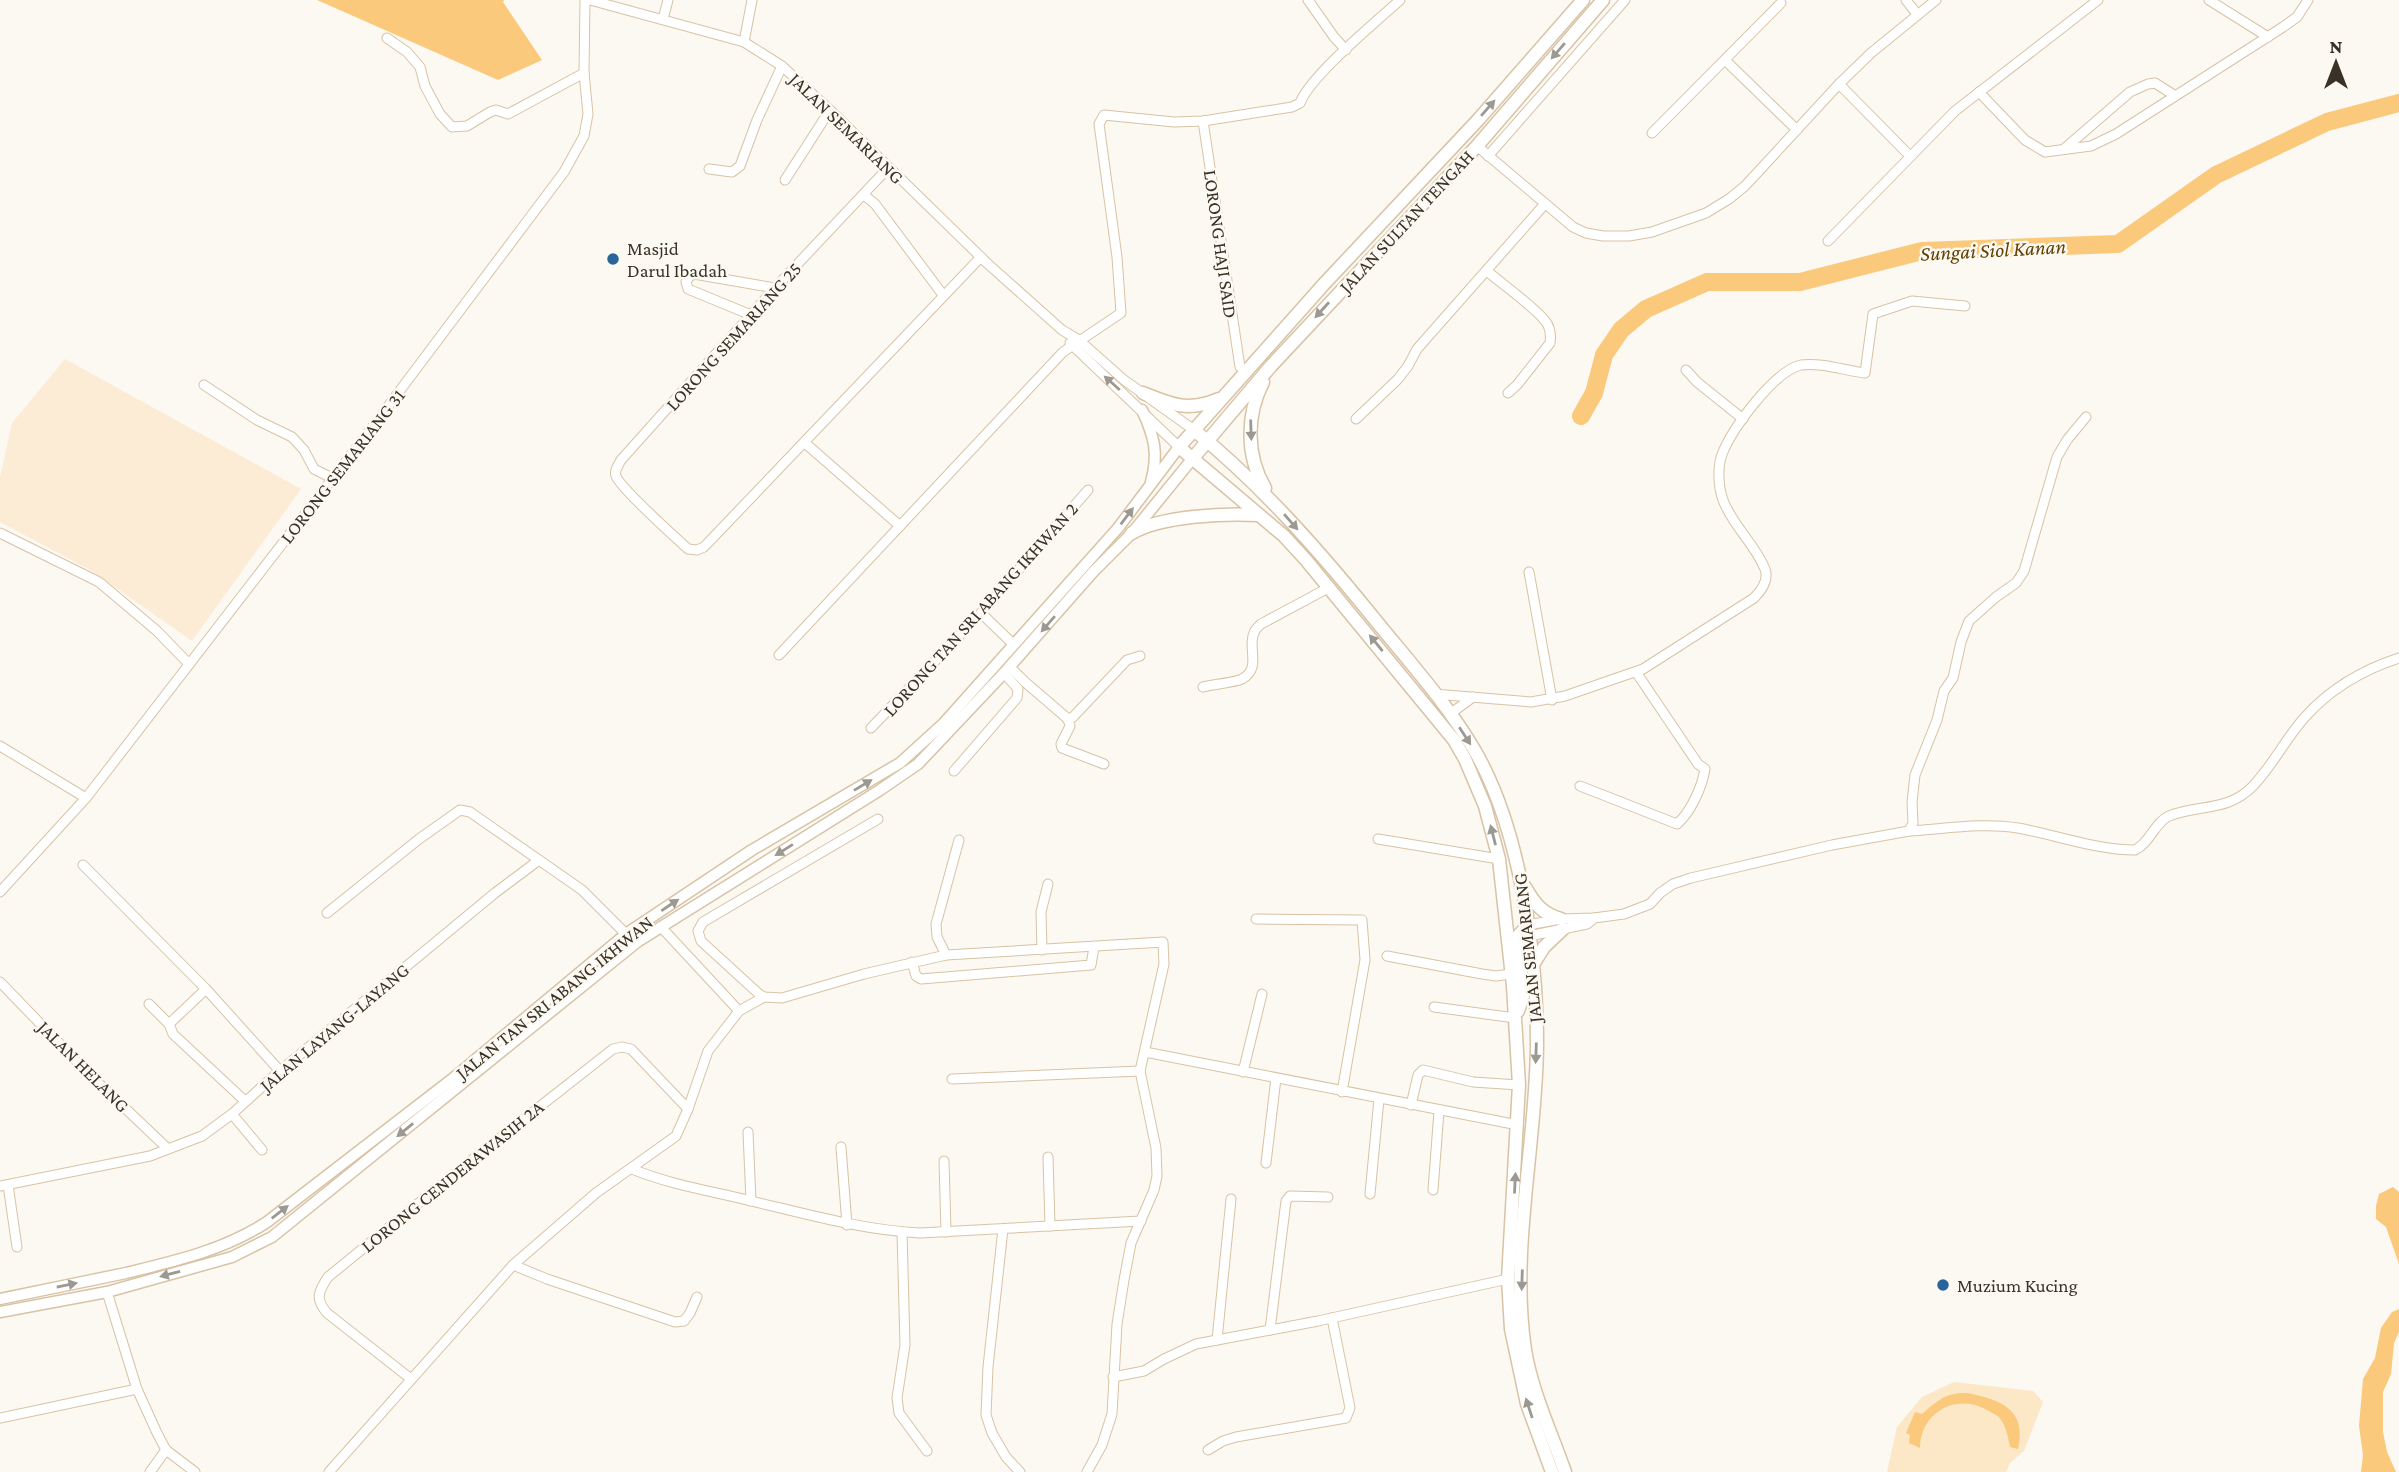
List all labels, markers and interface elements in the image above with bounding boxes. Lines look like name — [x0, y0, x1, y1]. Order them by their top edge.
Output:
north arrow — [2301, 28, 2371, 98]
text: N — [2330, 36, 2343, 57]
one-way arrow — [1551, 43, 1566, 60]
street label: JALAN SEMARIANG — [784, 67, 908, 188]
one-way arrow — [1480, 100, 1495, 117]
street label: JALAN SULTAN TENGAH — [1333, 146, 1478, 298]
street label: LORONG HAJI SAID — [1200, 168, 1241, 320]
water label: Sungai Siol Kanan — [1919, 234, 2067, 266]
place label: Masjid Darul Ibadah — [627, 238, 727, 281]
marker: Masjid Darul Ibadah — [605, 251, 621, 267]
street label: LORONG SEMARIANG 25 — [661, 258, 805, 415]
one-way arrow — [1315, 301, 1330, 318]
one-way arrow — [1103, 375, 1121, 391]
street label: LORONG SEMARIANG 31 — [276, 385, 409, 547]
one-way arrow — [1246, 419, 1257, 441]
street label: LORONG TAN SRI ABANG IKHWAN 2 — [879, 498, 1082, 721]
one-way arrow — [1120, 507, 1134, 525]
one-way arrow — [1283, 513, 1299, 531]
one-way arrow — [1041, 615, 1056, 632]
one-way arrow — [1368, 634, 1383, 652]
one-way arrow — [1459, 727, 1472, 746]
one-way arrow — [853, 778, 872, 791]
one-way arrow — [1487, 823, 1498, 845]
one-way arrow — [775, 843, 794, 856]
street label: JALAN SEMARIANG — [1509, 872, 1546, 1026]
one-way arrow — [661, 898, 679, 912]
street label: JALAN TAN SRI ABANG IKHWAN — [450, 911, 657, 1085]
street label: JALAN LAYANG-LAYANG — [254, 959, 413, 1097]
street label: JALAN HELANG — [32, 1015, 134, 1116]
one-way arrow — [1531, 1042, 1542, 1064]
street label: LORONG CENDERAWASIH 2A — [357, 1096, 548, 1256]
one-way arrow — [396, 1122, 414, 1137]
one-way arrow — [1509, 1172, 1520, 1194]
one-way arrow — [270, 1205, 288, 1220]
one-way arrow — [1516, 1269, 1527, 1291]
one-way arrow — [159, 1270, 180, 1280]
place label: Muzium Kucing — [1957, 1275, 2078, 1296]
marker: Muzium Kucing — [1935, 1277, 1951, 1293]
one-way arrow — [56, 1280, 78, 1291]
one-way arrow — [1523, 1397, 1534, 1418]

